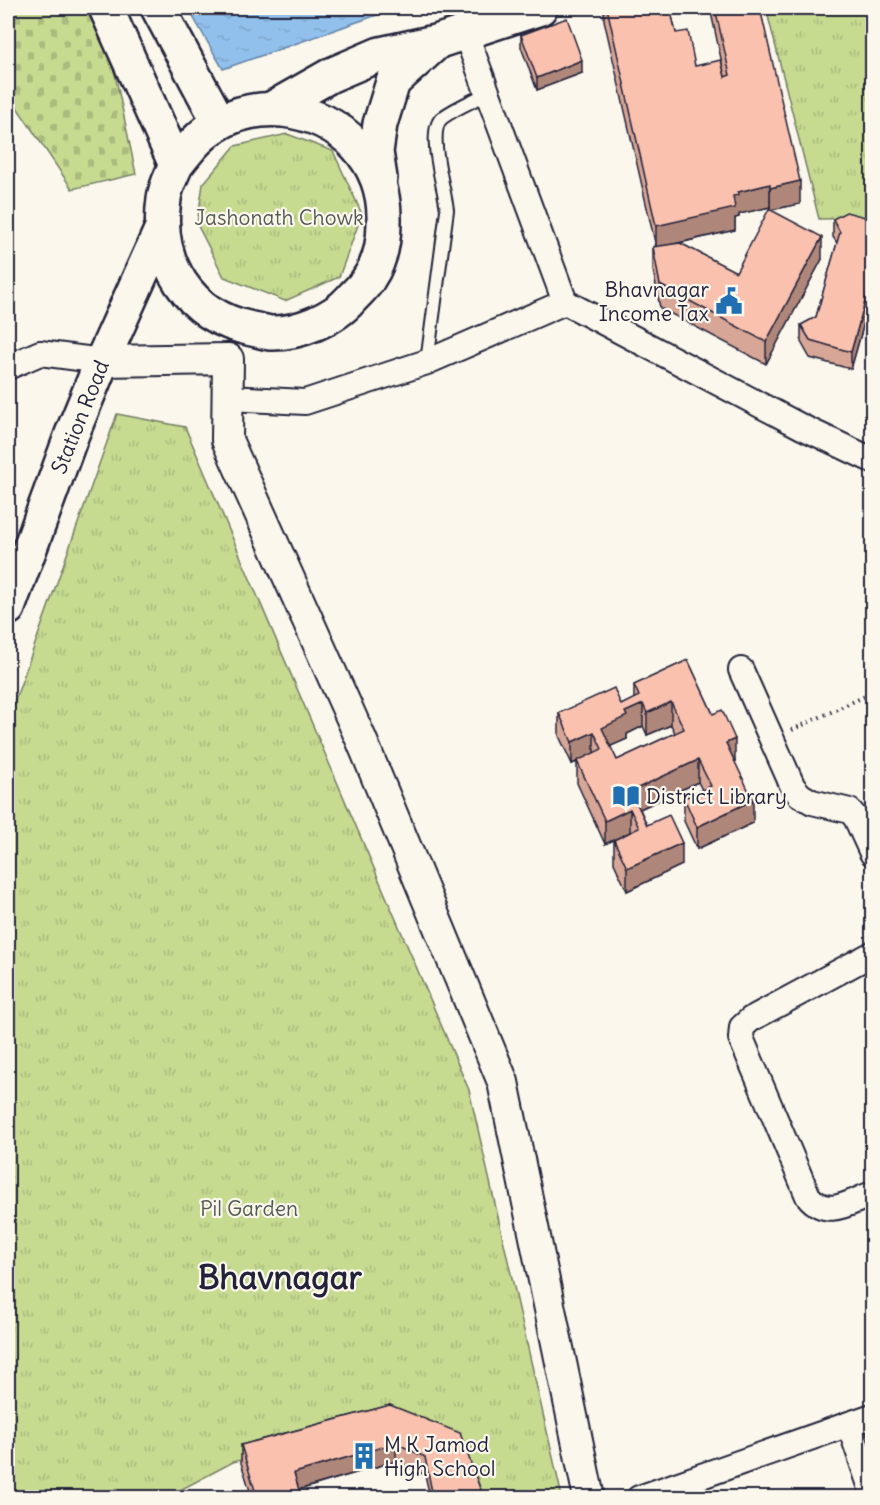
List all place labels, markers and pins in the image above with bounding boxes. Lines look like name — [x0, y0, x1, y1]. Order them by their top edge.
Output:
place label: Bhavnagar Income Tax — [599, 276, 709, 327]
public building icon: Bhavnagar Income Tax — [714, 286, 744, 316]
library icon: District Library — [611, 781, 641, 811]
place label: District Library — [646, 783, 787, 810]
place label: M K Jamod High School — [384, 1431, 495, 1482]
building icon: M K Jamod High School — [349, 1441, 379, 1471]

